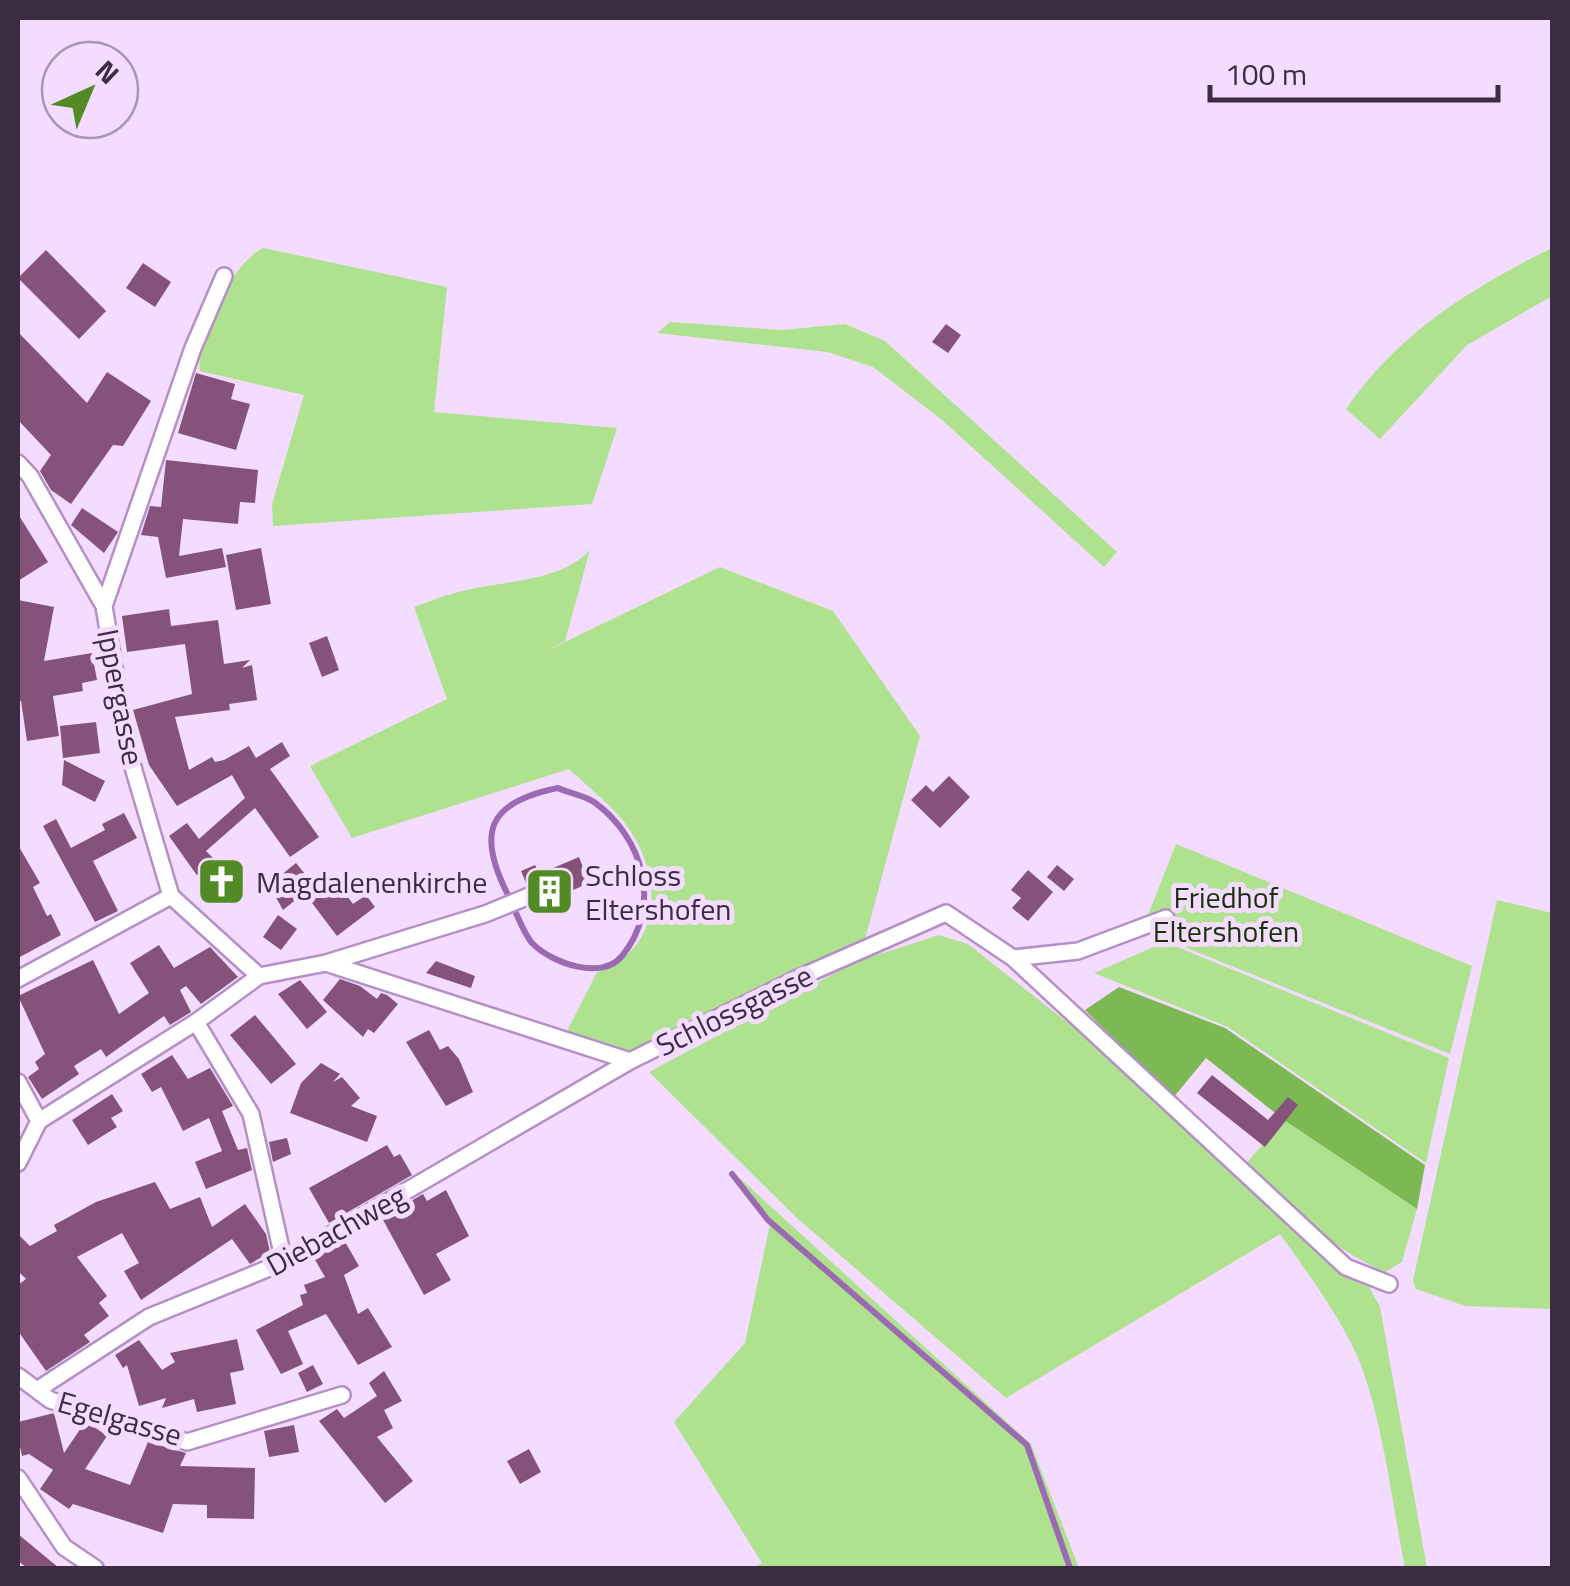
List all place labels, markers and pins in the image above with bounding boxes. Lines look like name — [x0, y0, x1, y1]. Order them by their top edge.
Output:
place label: Schloss Eltershofen — [585, 852, 731, 932]
church icon: Magdalenenkirche — [195, 856, 247, 908]
place label: Magdalenenkirche — [256, 859, 487, 905]
building icon: Schloss Eltershofen — [524, 866, 576, 918]

